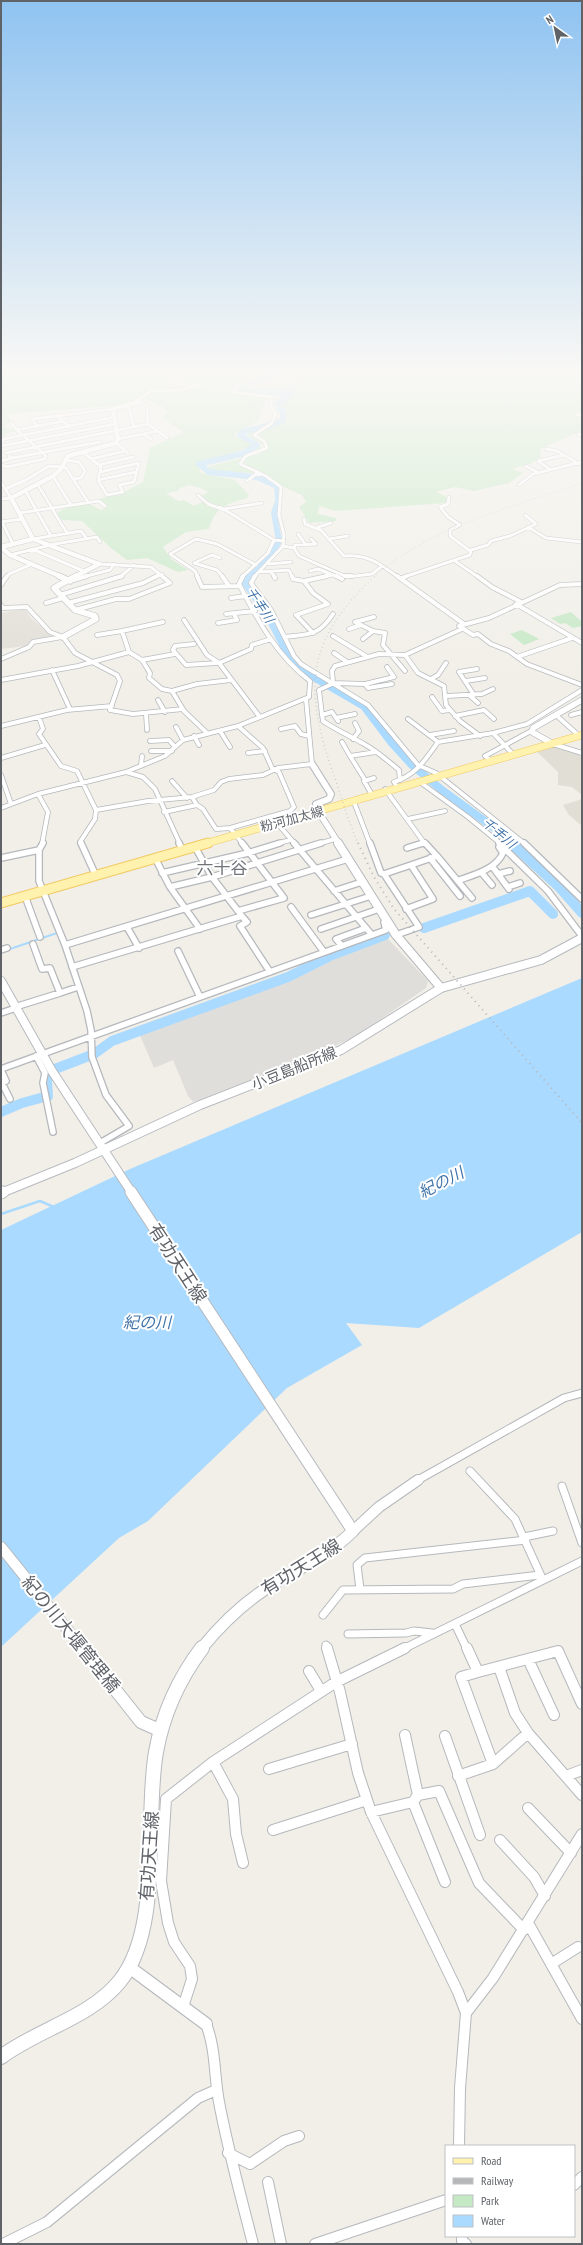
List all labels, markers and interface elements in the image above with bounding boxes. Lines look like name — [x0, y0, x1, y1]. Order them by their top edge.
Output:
north arrow — [535, 8, 575, 48]
text: N — [543, 12, 556, 27]
water label: 千手川 — [242, 584, 279, 628]
street label: 粉河加太線 — [258, 802, 326, 836]
water label: 千手川 — [479, 814, 521, 853]
district label: 六十谷 — [197, 857, 248, 879]
street label: 小豆島船所線 — [249, 1042, 339, 1094]
water label: 紀の川 — [415, 1161, 469, 1202]
street label: 有功天王線 — [144, 1219, 212, 1307]
water label: 紀の川 — [123, 1312, 173, 1332]
street label: 有功天王線 — [257, 1533, 345, 1601]
street label: 紀の川大堰管理橋 — [17, 1571, 125, 1697]
street label: 有功天王線 — [134, 1810, 164, 1902]
legend — [445, 2145, 575, 2237]
text: Road — [481, 2153, 501, 2168]
text: Railway — [481, 2173, 514, 2188]
text: Park — [481, 2193, 499, 2208]
text: Water — [481, 2213, 506, 2228]

